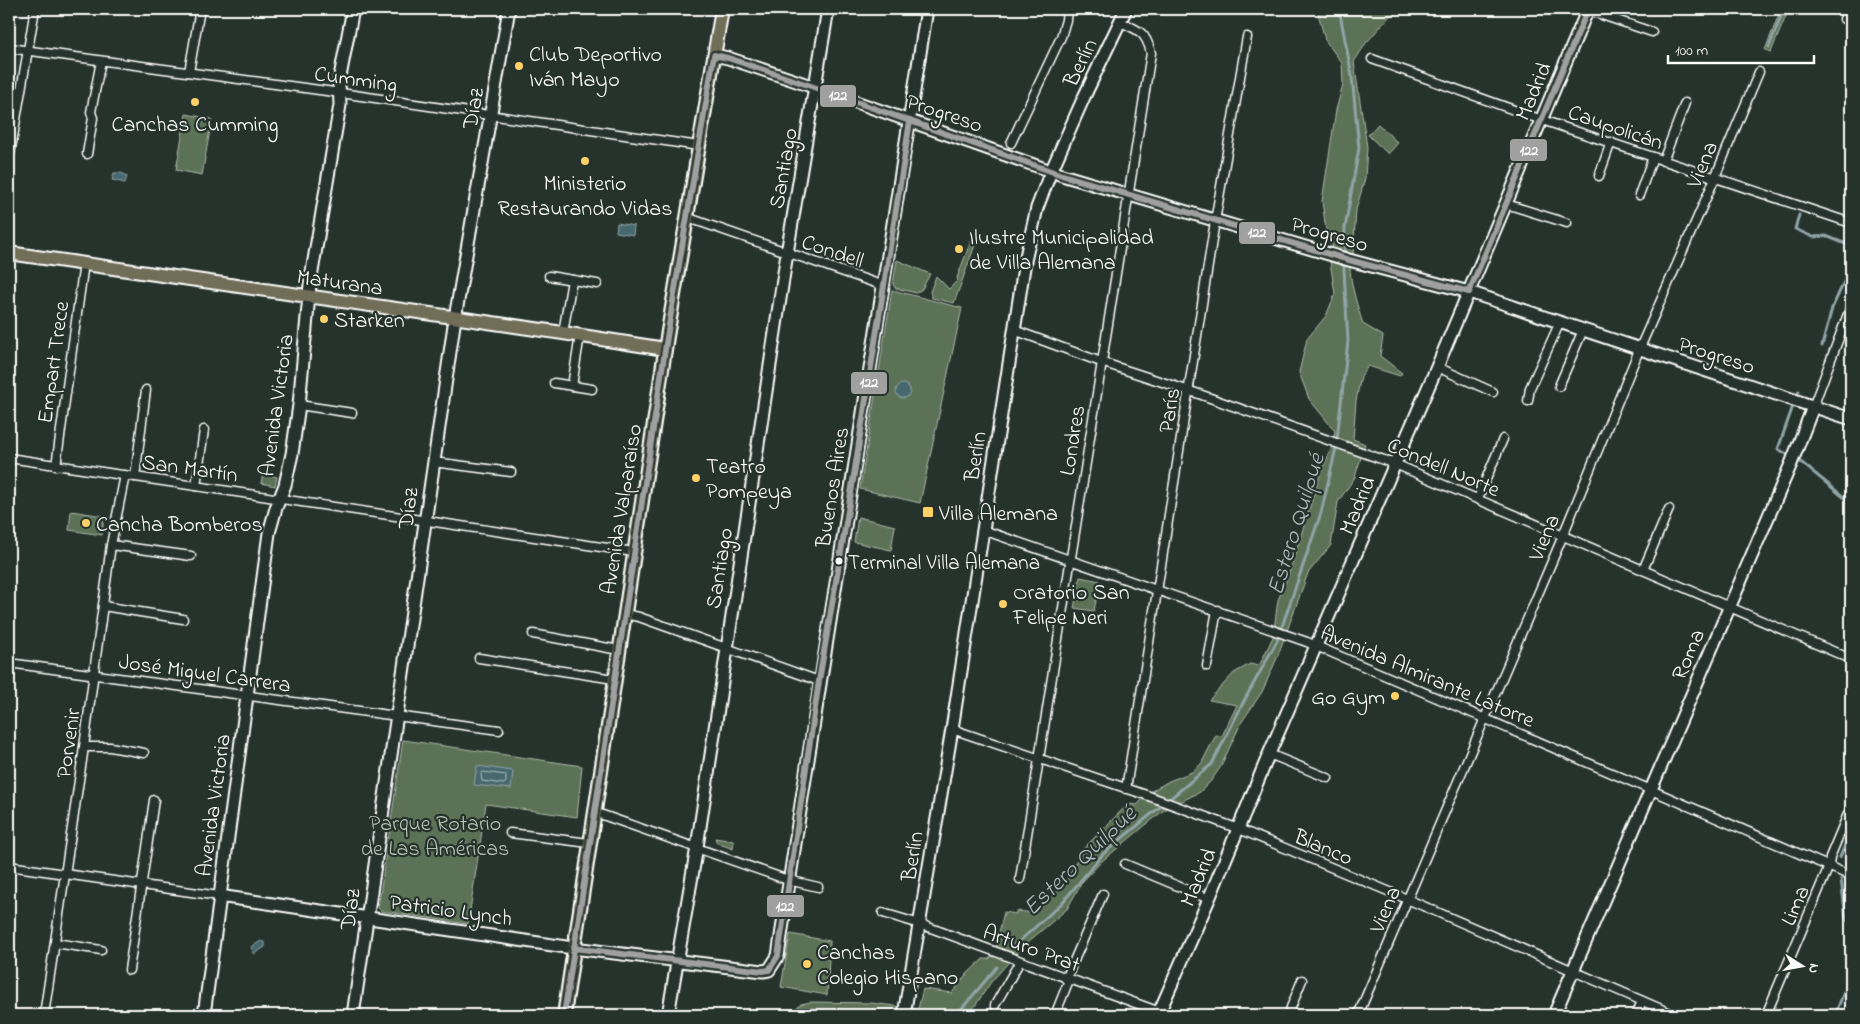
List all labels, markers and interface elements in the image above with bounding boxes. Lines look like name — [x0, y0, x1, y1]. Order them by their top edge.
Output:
scale bar — [1668, 32, 1814, 64]
street label: Berlín — [1056, 34, 1107, 94]
place label: Club Deportivo Iván Mayo — [529, 40, 662, 98]
text: 100 m — [1675, 40, 1708, 62]
street label: Madrid — [1508, 58, 1561, 126]
street label: Cumming — [312, 59, 399, 104]
marker: Club Deportivo Iván Mayo — [513, 60, 525, 72]
line badge: 122 — [819, 84, 857, 108]
street label: Díaz — [455, 85, 494, 133]
text: 122 — [829, 86, 847, 107]
street label: Progreso — [901, 87, 987, 144]
marker: Canchas Cumming — [189, 96, 201, 108]
street label: Caupolicán — [1563, 98, 1667, 160]
place label: Canchas Cumming — [111, 110, 279, 143]
street label: Santiago — [762, 126, 809, 212]
street label: Viena — [1679, 137, 1728, 194]
line badge: 122 — [1509, 138, 1548, 162]
text: 122 — [1520, 141, 1538, 162]
marker: Ministerio Restaurando Vidas — [579, 155, 591, 167]
place label: Ministerio Restaurando Vidas — [498, 169, 672, 226]
street label: Progreso — [1287, 210, 1372, 263]
line badge: 122 — [1238, 221, 1276, 245]
place label: Ilustre Municipalidad de Villa Alemana — [969, 223, 1154, 280]
text: 122 — [1248, 223, 1266, 244]
street label: Condell — [797, 227, 867, 278]
marker: Ilustre Municipalidad de Villa Alemana — [953, 243, 965, 255]
street label: Maturana — [294, 262, 385, 306]
street label: Empart Trece — [31, 299, 79, 425]
place label: Starken — [334, 306, 405, 338]
marker: Starken — [318, 313, 330, 325]
street label: Progreso — [1673, 329, 1759, 385]
street label: Avenida Victoria — [252, 332, 304, 479]
line badge: 122 — [850, 371, 888, 395]
text: 122 — [860, 373, 878, 394]
street label: París — [1152, 386, 1190, 435]
street label: Londres — [1053, 403, 1095, 478]
street label: Avenida Valparaíso — [594, 422, 652, 597]
street label: Buenos Aires — [808, 425, 859, 551]
street label: Berlín — [957, 429, 997, 485]
street label: Condell Norte — [1381, 431, 1504, 507]
street label: San Martín — [140, 447, 240, 493]
water label: Estero Quilpué — [1259, 448, 1336, 600]
place label: Teatro Pompeya — [706, 452, 792, 510]
marker: Teatro Pompeya — [690, 472, 702, 484]
street label: Madrid — [1332, 472, 1385, 540]
street label: Díaz — [391, 485, 429, 532]
place label: Villa Alemana — [938, 499, 1058, 531]
marker: Villa Alemana — [921, 505, 935, 519]
place label: Cancha Bomberos — [96, 510, 263, 542]
street label: Viena — [1521, 510, 1570, 567]
marker: Cancha Bomberos — [80, 517, 92, 529]
street label: Santiago — [699, 526, 744, 611]
place label: Terminal Villa Alemana — [848, 549, 1040, 579]
marker: Terminal Villa Alemana — [834, 556, 844, 566]
place label: Oratorio San Felipe Neri — [1012, 578, 1130, 635]
marker: Oratorio San Felipe Neri — [997, 598, 1009, 610]
street label: Avenida Almirante Latorre — [1315, 618, 1539, 737]
street label: Roma — [1665, 625, 1715, 686]
street label: José Miguel Carrera — [116, 647, 293, 704]
place label: Go Gym — [1311, 683, 1385, 716]
marker: Go Gym — [1389, 690, 1401, 702]
street label: Porvenir — [49, 706, 91, 780]
street label: Avenida Victoria — [189, 732, 241, 879]
water label: Estero Quilpué — [1016, 797, 1146, 925]
park label: Parque Rotario de Las Américas — [361, 809, 509, 866]
street label: Blanco — [1288, 822, 1357, 875]
street label: Berlín — [894, 829, 934, 885]
street label: Madrid — [1173, 844, 1226, 912]
street label: Lima — [1774, 881, 1820, 931]
street label: Viena — [1362, 882, 1411, 939]
street label: Díaz — [333, 886, 371, 933]
street label: Patricio Lynch — [387, 888, 514, 937]
line badge: 122 — [766, 894, 805, 918]
text: 122 — [776, 897, 794, 918]
street label: Arturo Prat — [978, 917, 1085, 982]
place label: Canchas Colegio Hispano — [817, 938, 958, 996]
north arrow — [1778, 942, 1828, 992]
marker: Canchas Colegio Hispano — [801, 958, 813, 970]
text: N — [1802, 962, 1824, 975]

